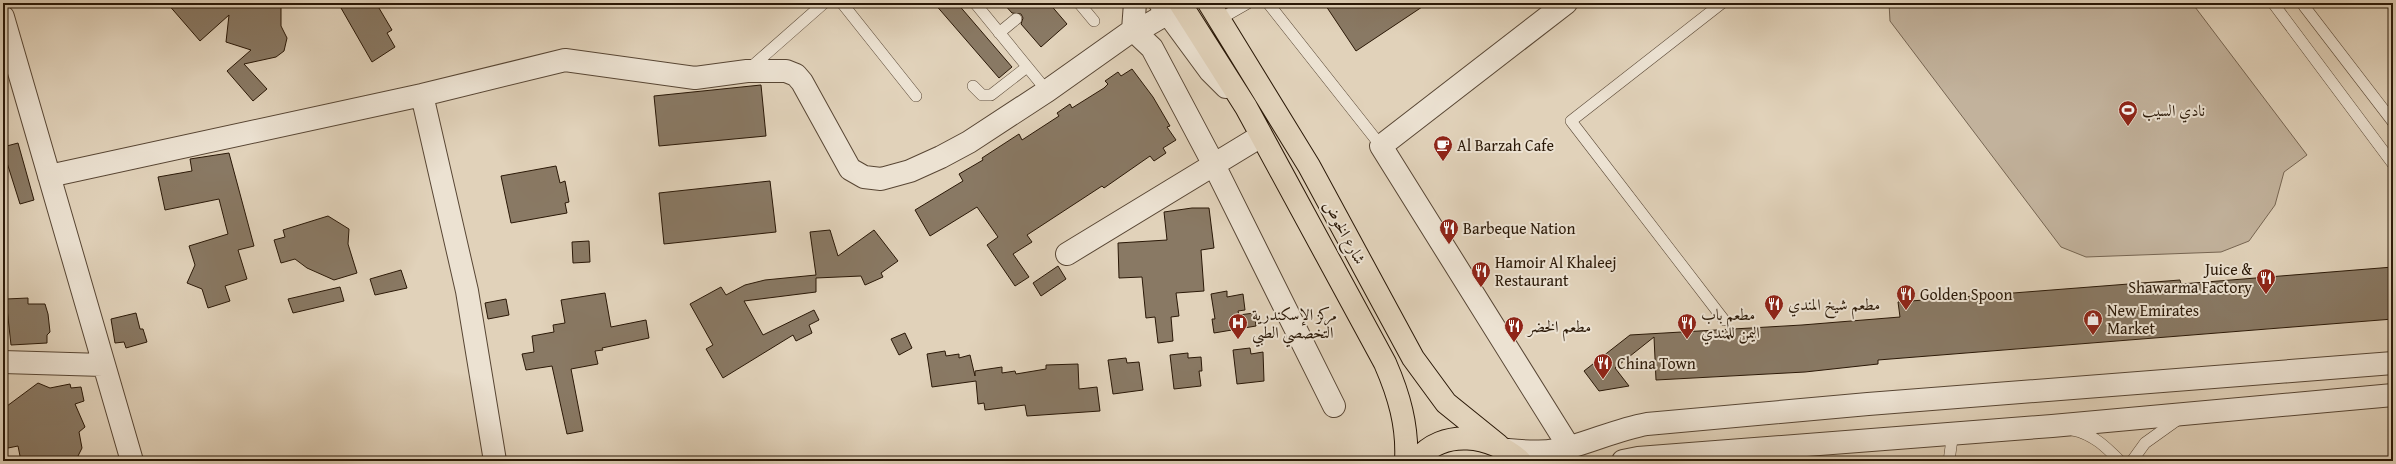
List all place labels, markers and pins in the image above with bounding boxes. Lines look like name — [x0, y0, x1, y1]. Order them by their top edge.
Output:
place label: نادي السيب — [2142, 98, 2205, 123]
sports icon: نادي السيب — [2117, 99, 2139, 127]
place label: Al Barzah Cafe — [1457, 133, 1554, 157]
cafe icon: Al Barzah Cafe — [1432, 134, 1454, 162]
place label: Barbeque Nation — [1463, 216, 1575, 240]
restaurant icon: Barbeque Nation — [1438, 217, 1460, 245]
place label: Hamoir Al Khaleej Restaurant — [1495, 250, 1617, 292]
place label: Juice & Shawarma Factory — [2128, 257, 2252, 299]
restaurant icon: Hamoir Al Khaleej Restaurant — [1470, 260, 1492, 288]
restaurant icon: Juice & Shawarma Factory — [2255, 267, 2277, 295]
place label: Golden Spoon — [1920, 282, 2012, 306]
restaurant icon: Golden Spoon — [1895, 283, 1917, 311]
place label: مطعم شيخ المندي — [1788, 292, 1880, 320]
restaurant icon: مطعم شيخ المندي — [1763, 293, 1785, 321]
place label: New Emirates Market — [2107, 298, 2199, 340]
place label: مركز الإسكندرية التخصصي الطبي — [1252, 302, 1337, 348]
place label: مطعم باب اليمن للمندي — [1701, 302, 1760, 345]
shop icon: New Emirates Market — [2082, 308, 2104, 336]
hospital icon: مركز الإسكندرية التخصصي الطبي — [1227, 312, 1249, 340]
restaurant icon: مطعم باب اليمن للمندي — [1676, 312, 1698, 340]
place label: مطعم الخضر — [1526, 314, 1591, 342]
restaurant icon: مطعم الخضر — [1503, 315, 1525, 343]
place label: China Town — [1617, 351, 1696, 375]
restaurant icon: China Town — [1592, 352, 1614, 380]

